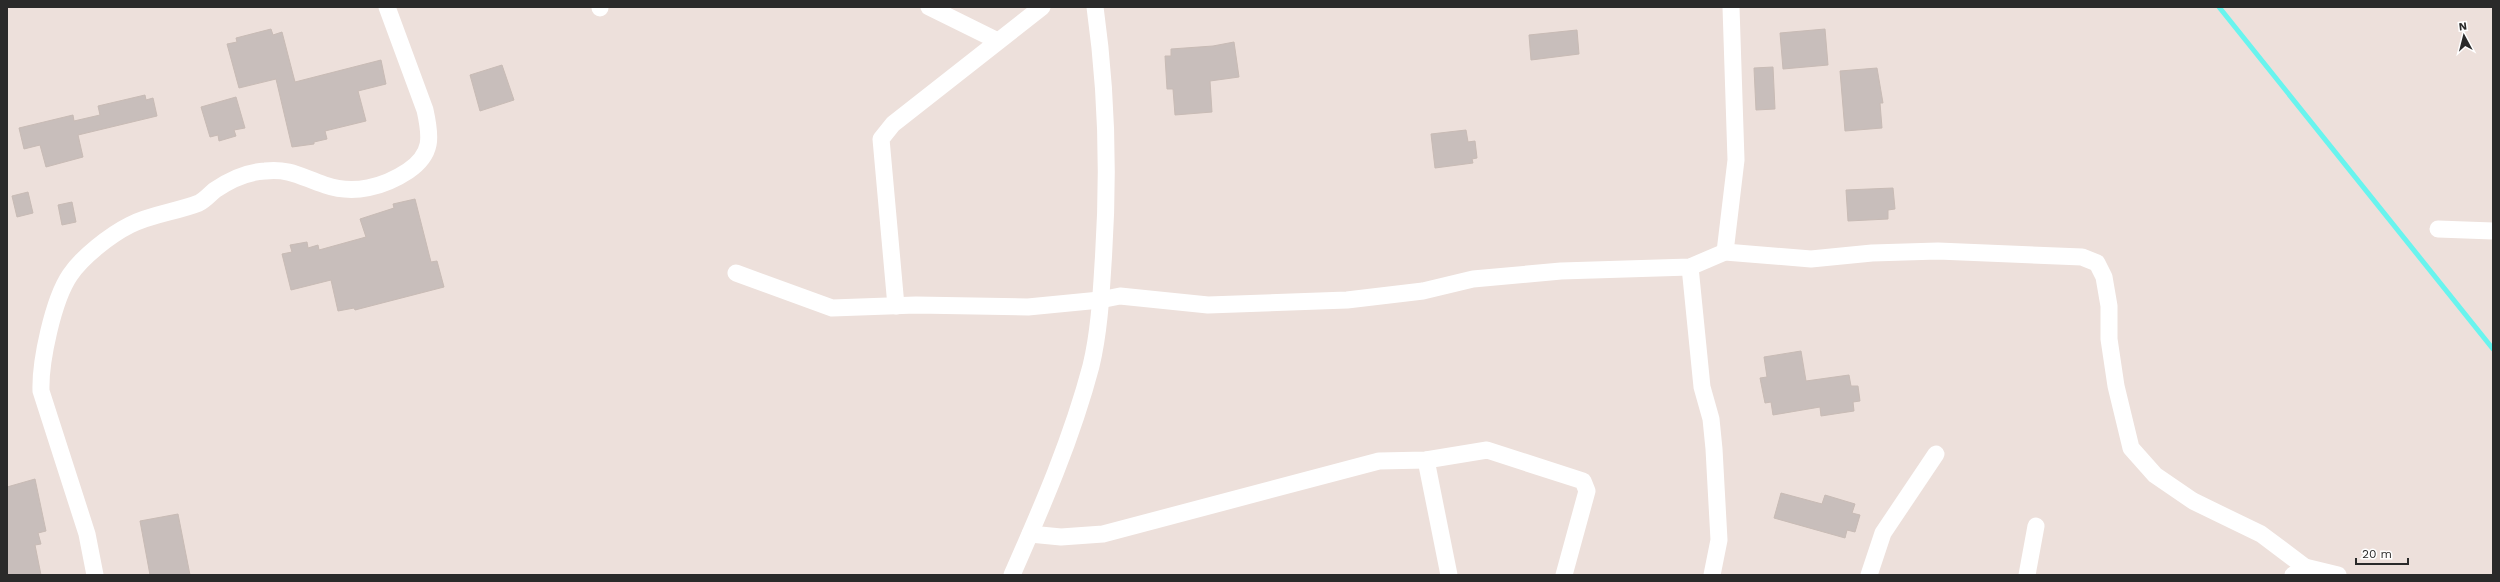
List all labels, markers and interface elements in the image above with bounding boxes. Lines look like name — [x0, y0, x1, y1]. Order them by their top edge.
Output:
north arrow — [2444, 16, 2484, 56]
text: N — [2458, 20, 2468, 34]
scale bar — [2356, 540, 2408, 566]
text: 20 m — [2362, 547, 2392, 561]

